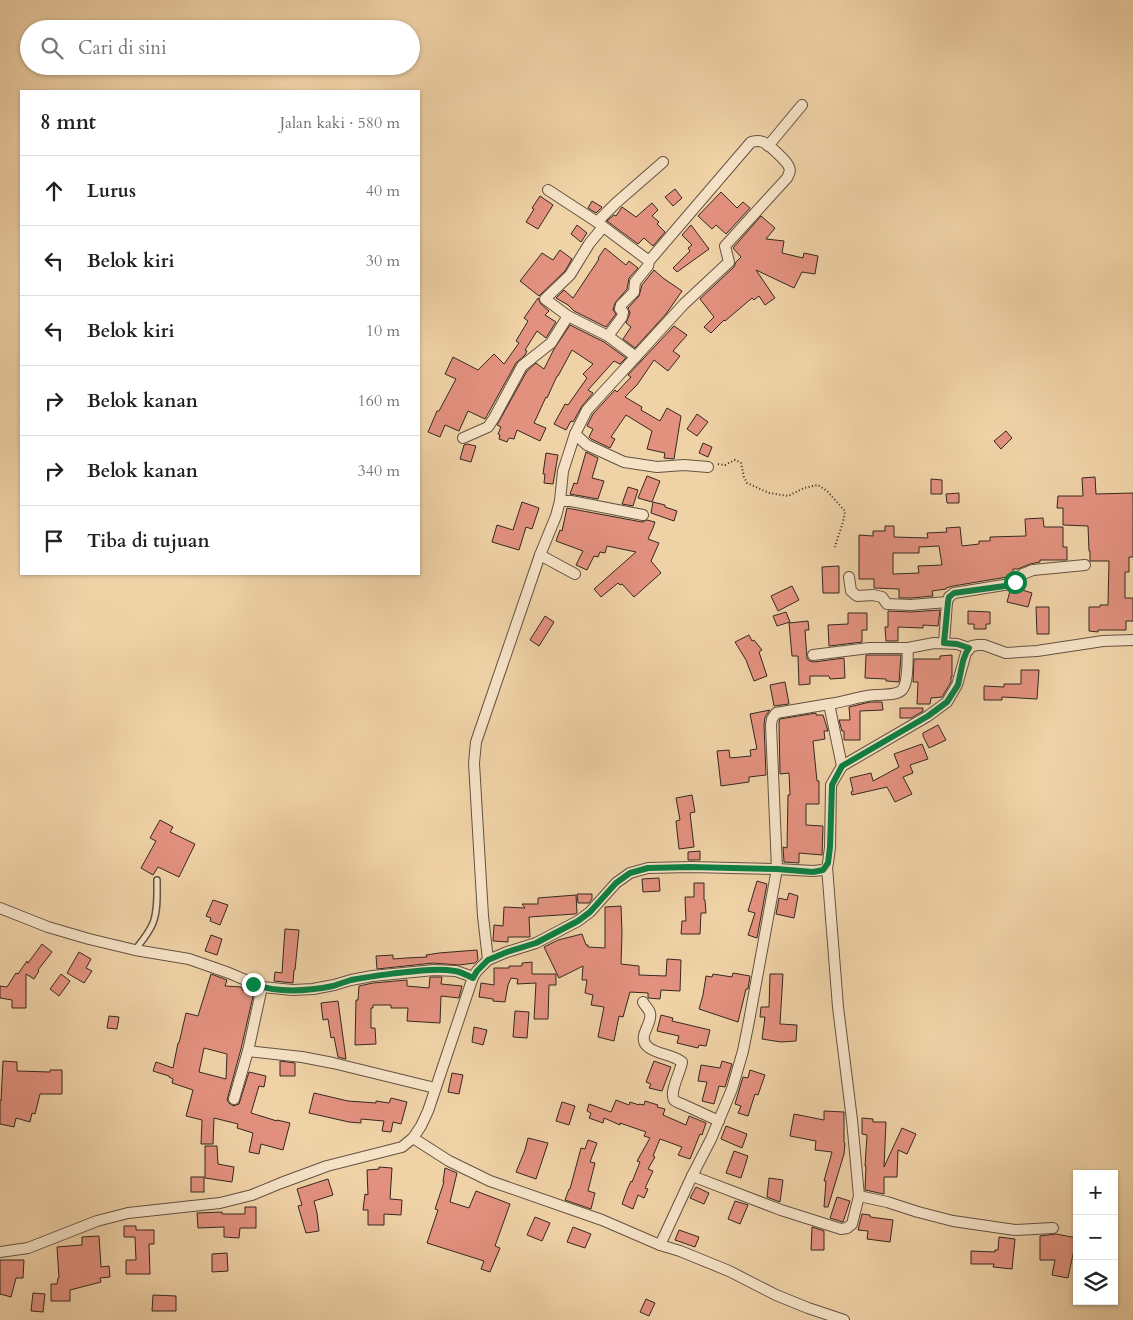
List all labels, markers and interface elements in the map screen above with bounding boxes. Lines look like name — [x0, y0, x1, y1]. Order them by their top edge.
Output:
search box — [20, 20, 420, 75]
icon: search — [38, 34, 66, 62]
text: Cari di sini — [78, 35, 167, 61]
text: 8 mnt — [40, 108, 96, 137]
text: Jalan kaki · 580 m — [280, 112, 400, 134]
icon: ahead — [40, 177, 68, 205]
text: Lurus — [87, 178, 136, 204]
text: 40 m — [366, 180, 400, 202]
icon: left — [40, 247, 68, 275]
text: Belok kiri — [87, 248, 174, 274]
text: 30 m — [366, 250, 400, 272]
icon: left — [40, 317, 68, 345]
text: Belok kiri — [87, 318, 174, 344]
text: 10 m — [366, 320, 400, 342]
icon: right — [40, 387, 68, 415]
text: Belok kanan — [87, 388, 198, 414]
text: 160 m — [358, 390, 400, 412]
icon: right — [40, 457, 68, 485]
text: Belok kanan — [87, 458, 198, 484]
text: 340 m — [358, 460, 400, 482]
icon: arrive — [40, 527, 68, 555]
text: Tiba di tujuan — [87, 528, 210, 554]
route start — [1004, 571, 1027, 594]
route end — [242, 973, 265, 996]
map controls — [1073, 1170, 1118, 1305]
button: + — [1073, 1170, 1118, 1215]
button: − — [1073, 1215, 1118, 1260]
button: layers — [1073, 1260, 1118, 1305]

